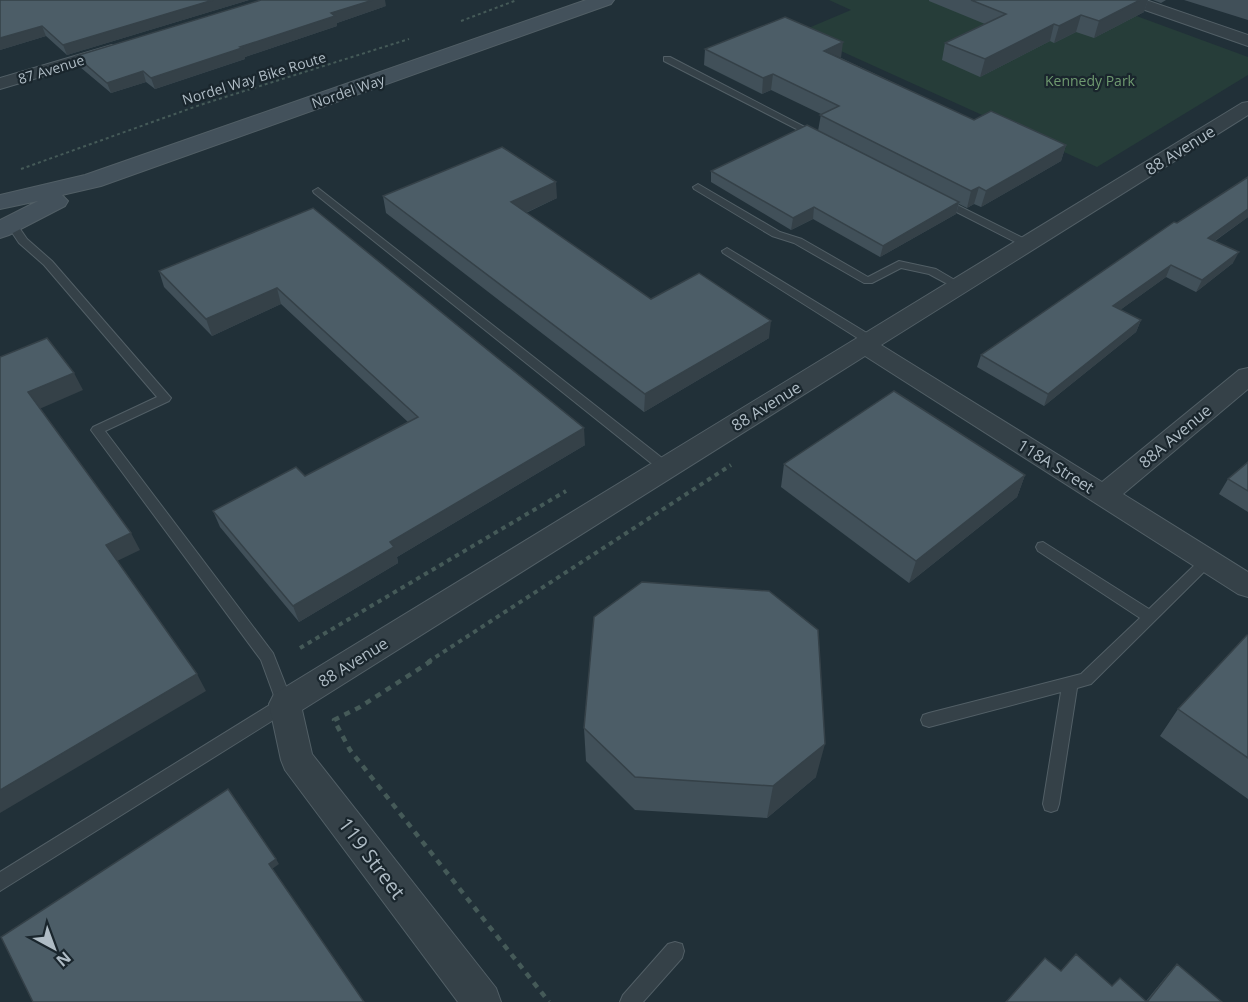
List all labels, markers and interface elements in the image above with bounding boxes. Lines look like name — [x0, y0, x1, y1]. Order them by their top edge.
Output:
street label: Nordel Way Bike Route — [180, 47, 328, 109]
street label: 87 Avenue — [16, 50, 87, 88]
street label: Nordel Way — [309, 69, 388, 112]
park label: Kennedy Park — [1045, 71, 1136, 90]
street label: 88 Avenue — [1141, 120, 1219, 180]
street label: 88 Avenue — [727, 376, 805, 436]
street label: 88A Avenue — [1134, 399, 1216, 473]
street label: 118A Street — [1014, 434, 1099, 498]
street label: 88 Avenue — [314, 632, 392, 692]
street label: 119 Street — [333, 812, 411, 904]
north arrow — [24, 918, 84, 978]
text: N — [52, 947, 76, 972]

